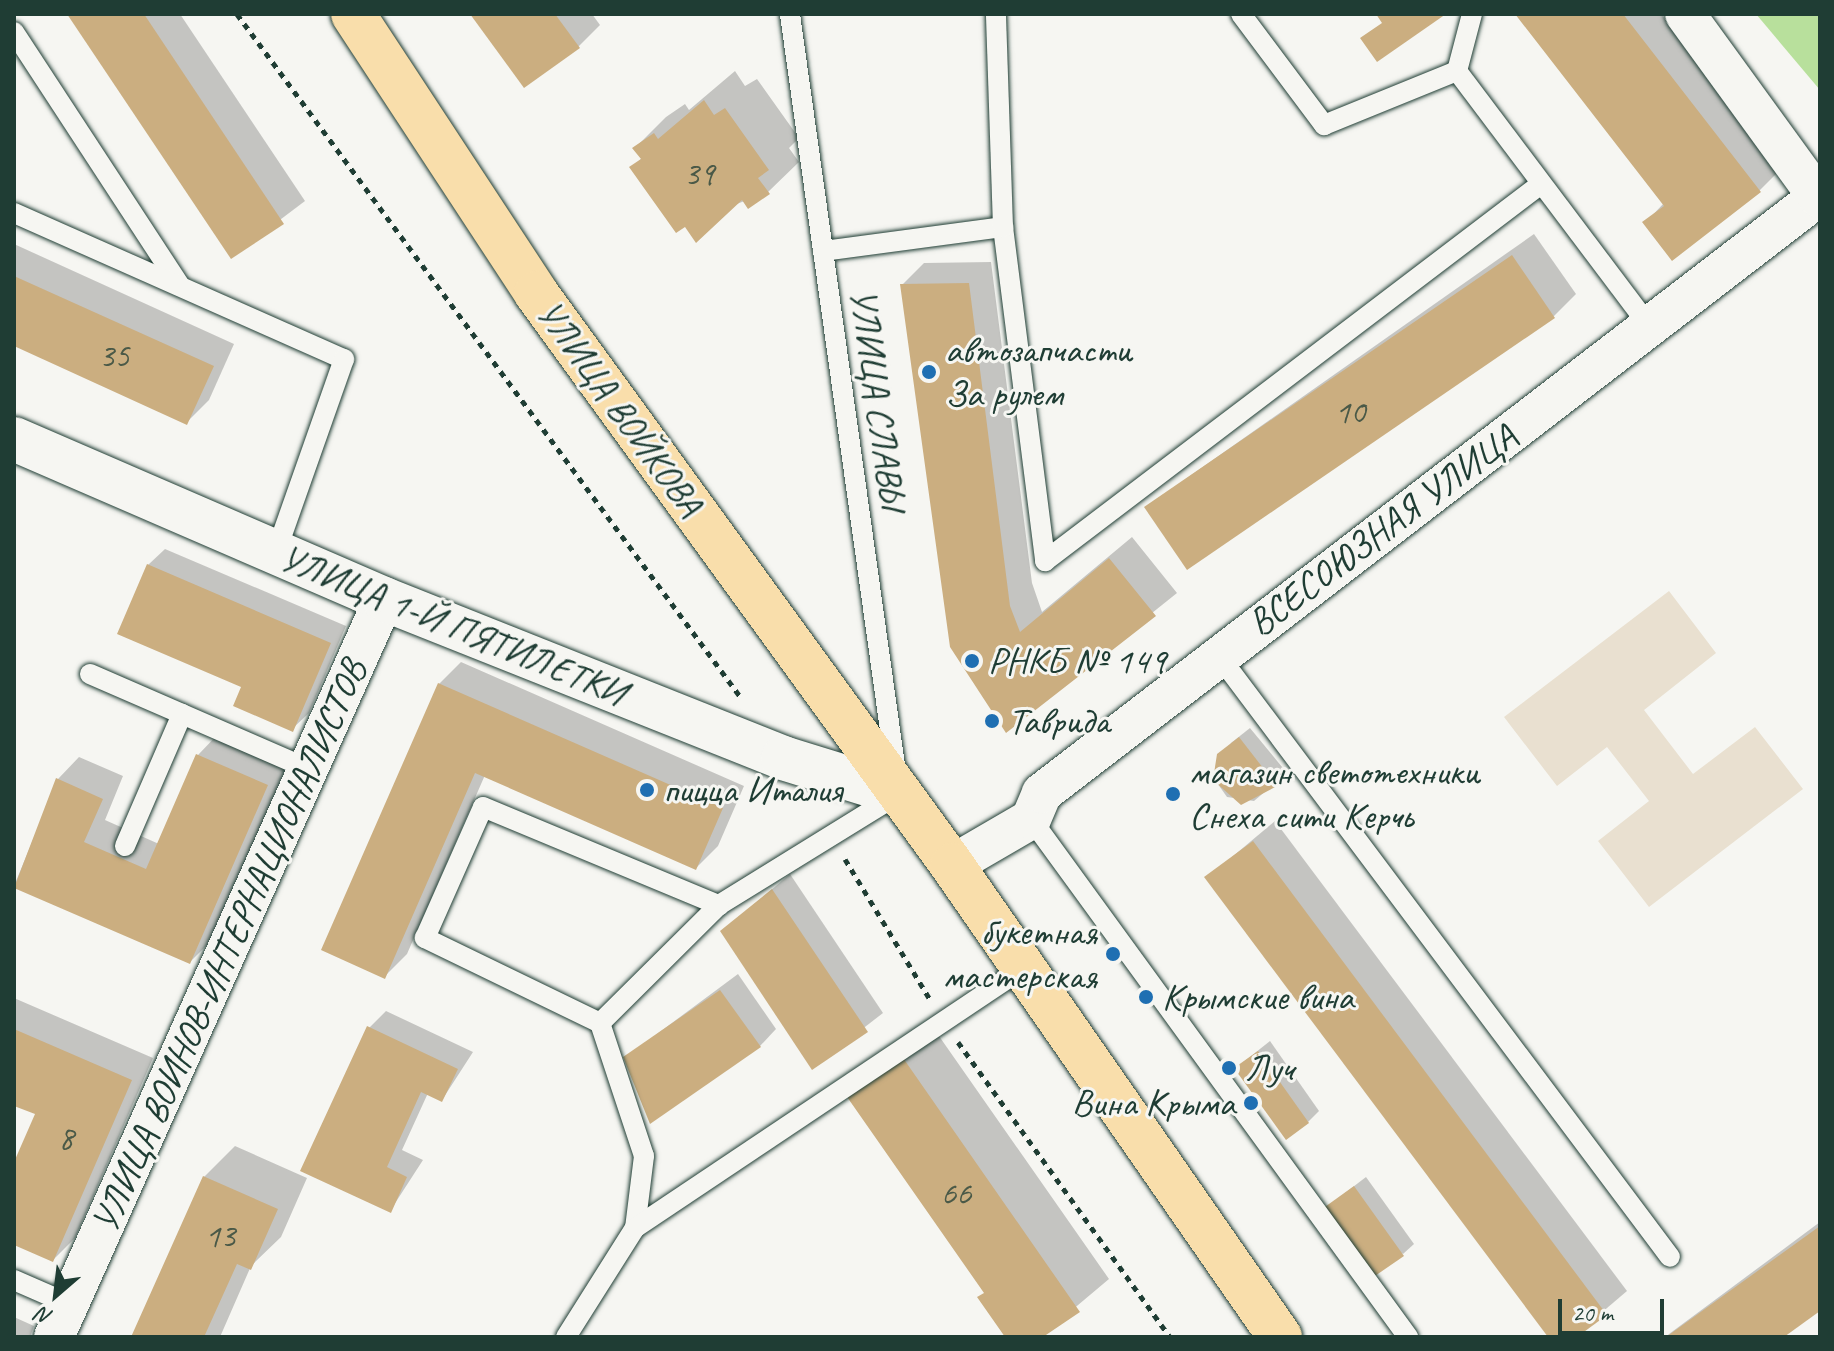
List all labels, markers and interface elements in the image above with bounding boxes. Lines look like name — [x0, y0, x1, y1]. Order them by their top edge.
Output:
house number: 39 — [684, 154, 714, 194]
street label: УЛИЦА СЛАВЫ — [840, 286, 916, 512]
street label: УЛИЦА ВОЙКОВА — [526, 291, 714, 525]
place label: автозапчасти За рулем — [945, 327, 1132, 416]
house number: 35 — [99, 336, 129, 376]
marker: автозапчасти За рулем — [920, 363, 938, 381]
house number: 10 — [1335, 392, 1365, 432]
street label: ВСЕСОЮЗНАЯ УЛИЦА — [1240, 415, 1524, 645]
street label: УЛИЦА 1-Й ПЯТИЛЕТКИ — [273, 535, 633, 715]
place label: РНКБ № 149 — [988, 638, 1166, 684]
street label: УЛИЦА ВОИНОВ-ИНТЕРНАЦИОНАЛИСТОВ — [81, 652, 377, 1240]
marker: РНКБ № 149 — [963, 652, 981, 670]
place label: Таврида — [1008, 698, 1109, 744]
marker: Таврида — [983, 712, 1001, 730]
place label: магазин светотехники Снеха сити Керчь — [1189, 749, 1477, 838]
place label: пицца Италия — [663, 767, 849, 813]
marker: пицца Италия — [638, 781, 656, 799]
marker: магазин светотехники Снеха сити Керчь — [1164, 785, 1182, 803]
place label: букетная мастерская — [943, 909, 1097, 998]
marker: букетная мастерская — [1104, 945, 1122, 963]
place label: Крымские вина — [1162, 974, 1351, 1020]
marker: Крымские вина — [1137, 988, 1155, 1006]
place label: Луч — [1245, 1045, 1293, 1091]
marker: Луч — [1220, 1059, 1238, 1077]
place label: Вина Крыма — [1073, 1080, 1235, 1126]
marker: Вина Крыма — [1242, 1094, 1260, 1112]
house number: 8 — [58, 1118, 74, 1158]
house number: 66 — [941, 1173, 971, 1213]
house number: 13 — [205, 1216, 235, 1256]
north arrow — [16, 1255, 96, 1335]
scale bar — [1562, 1283, 1668, 1333]
text: 20 m — [1572, 1298, 1613, 1328]
text: N — [32, 1301, 57, 1332]

